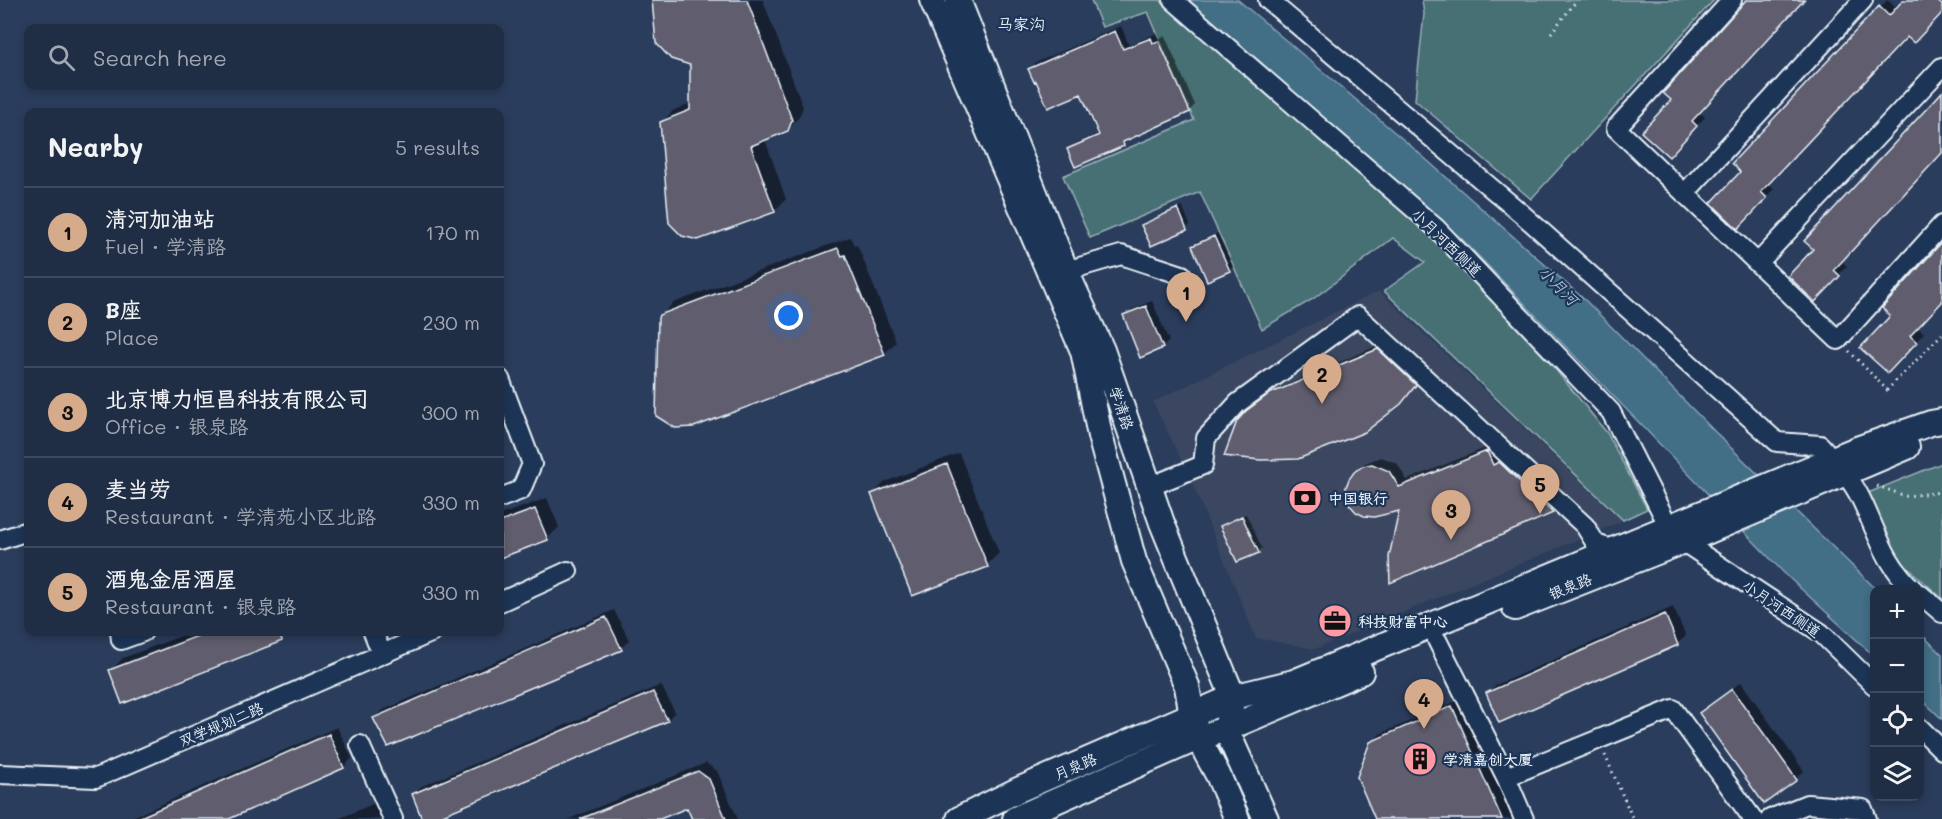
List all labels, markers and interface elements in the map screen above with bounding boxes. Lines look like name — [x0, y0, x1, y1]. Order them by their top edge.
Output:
district label: 马家沟 — [997, 13, 1045, 34]
search box — [24, 24, 504, 90]
icon: search — [45, 41, 78, 74]
text: Search here — [93, 43, 227, 72]
text: Nearby — [48, 130, 143, 164]
text: 5 results — [395, 134, 480, 160]
text: 清河加油站 — [105, 204, 215, 233]
street label: 小月河西侧道 — [1408, 204, 1486, 280]
text: 1 — [63, 219, 72, 245]
text: 170 m — [425, 219, 480, 245]
text: Fuel · 学清路 — [105, 233, 226, 259]
water label: 小月河 — [1535, 261, 1586, 312]
pin: 1 — [1166, 272, 1206, 322]
text: B座 — [105, 295, 142, 324]
your location — [774, 301, 803, 330]
text: 2 — [62, 309, 73, 335]
text: 230 m — [422, 309, 480, 335]
text: Place — [105, 324, 159, 350]
pin: 2 — [1302, 354, 1342, 404]
street label: 学清路 — [1105, 383, 1139, 433]
text: 北京博力恒昌科技有限公司 — [105, 384, 369, 413]
text: 3 — [62, 399, 74, 425]
text: 300 m — [421, 399, 480, 425]
text: Office · 银泉路 — [105, 413, 248, 439]
pin: 5 — [1520, 464, 1560, 514]
text: 麦当劳 — [105, 474, 171, 503]
bank icon: 中国银行 — [1287, 480, 1323, 516]
place label: 中国银行 — [1328, 488, 1388, 508]
text: 4 — [61, 489, 74, 515]
text: 330 m — [422, 489, 480, 515]
pin: 3 — [1432, 490, 1470, 540]
text: Restaurant · 学清苑小区北路 — [105, 503, 376, 529]
text: 酒鬼金居酒屋 — [105, 564, 237, 593]
street label: 银泉路 — [1545, 568, 1595, 604]
street label: 小月河西侧道 — [1739, 575, 1825, 641]
text: 5 — [62, 579, 73, 605]
text: 330 m — [422, 579, 480, 605]
map controls — [1870, 585, 1924, 801]
button: + — [1870, 585, 1924, 639]
text: Restaurant · 银泉路 — [105, 593, 296, 619]
office icon: 科技财富中心 — [1317, 603, 1353, 639]
place label: 科技财富中心 — [1358, 611, 1448, 631]
button: − — [1870, 639, 1924, 693]
pin: 4 — [1404, 680, 1444, 729]
button: locate — [1870, 693, 1924, 747]
street label: 双学规划二路 — [176, 697, 266, 751]
building icon: 学清嘉创大厦 — [1402, 741, 1438, 777]
button: layers — [1870, 747, 1924, 801]
street label: 月泉路 — [1050, 748, 1100, 784]
place label: 学清嘉创大厦 — [1443, 749, 1533, 769]

